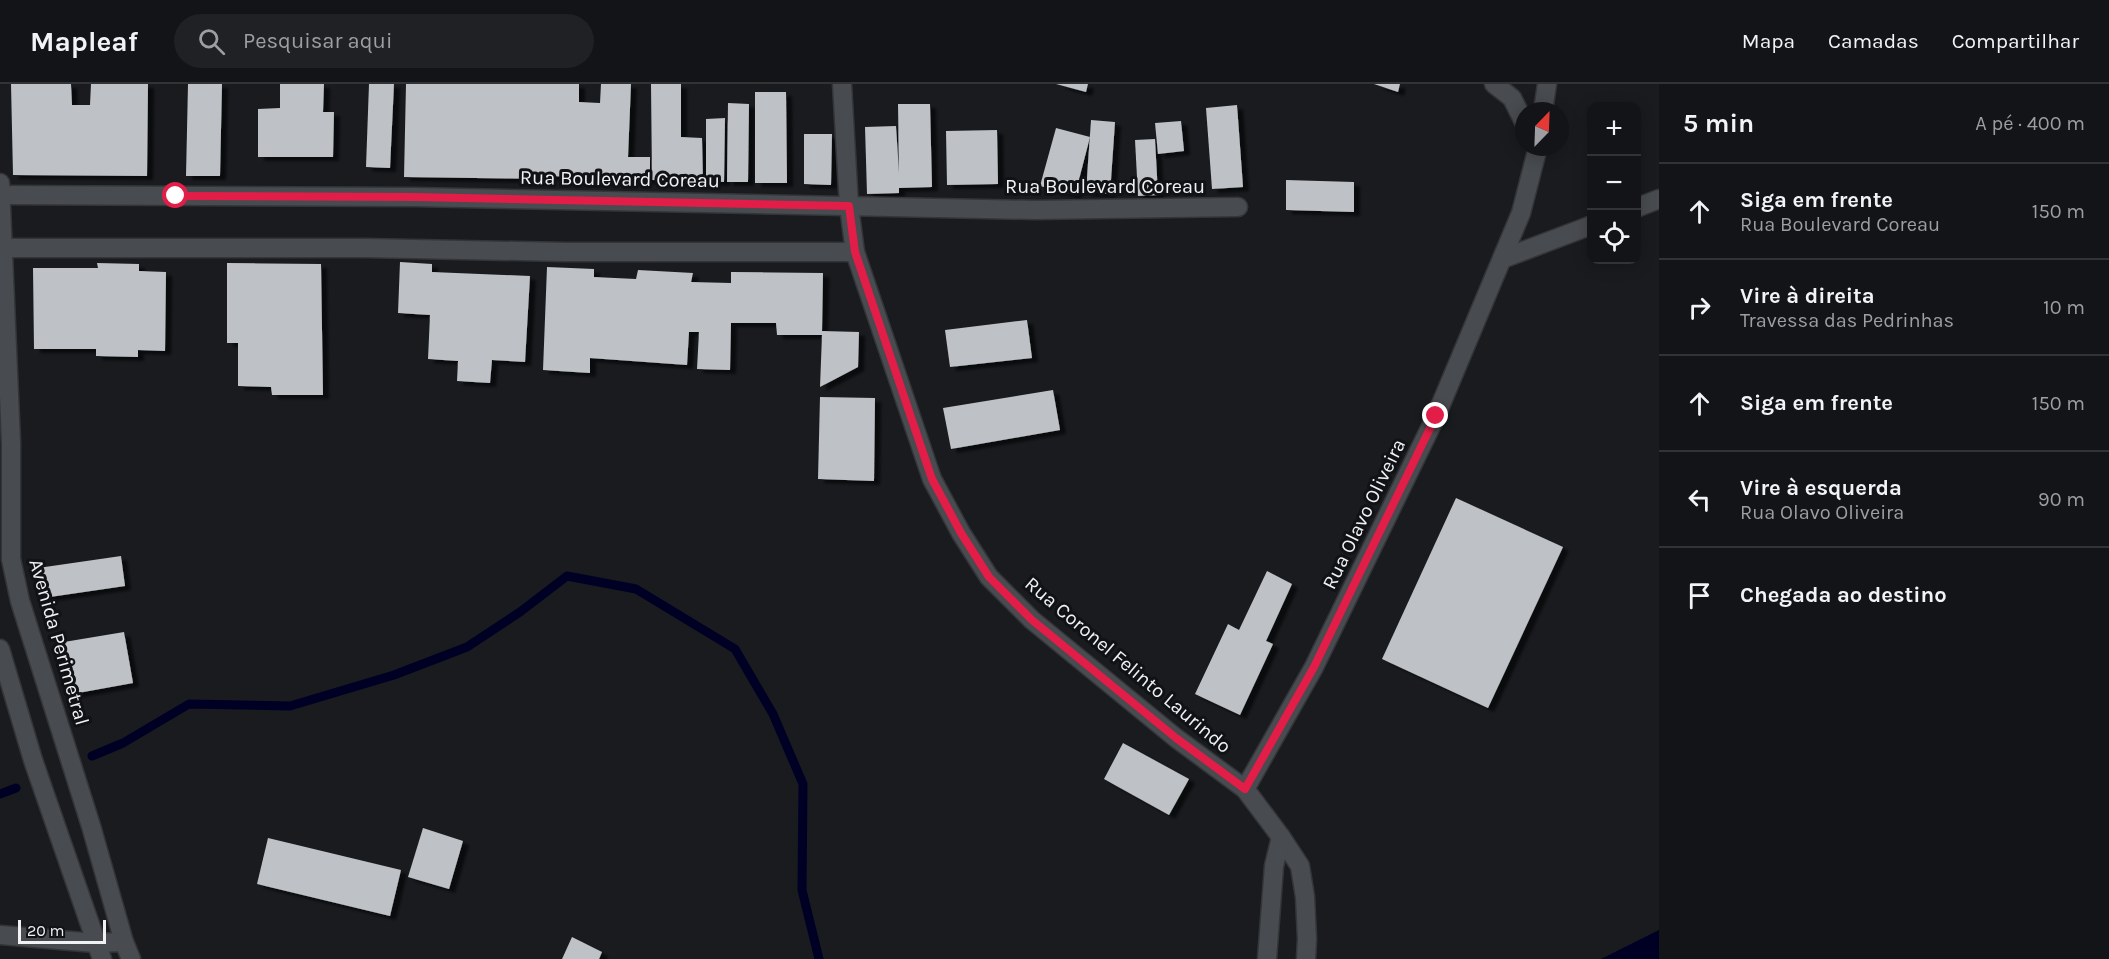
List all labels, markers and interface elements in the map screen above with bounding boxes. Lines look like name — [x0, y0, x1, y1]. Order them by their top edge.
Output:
search box — [174, 14, 594, 68]
text: Mapleaf — [30, 25, 138, 58]
icon: search — [195, 25, 228, 58]
text: Pesquisar aqui — [243, 28, 392, 54]
text: Mapa — [1742, 29, 1795, 53]
text: Camadas — [1828, 29, 1919, 53]
text: Compartilhar — [1952, 29, 2079, 53]
north arrow — [1515, 102, 1569, 156]
map controls — [1587, 102, 1641, 264]
button: + — [1587, 102, 1641, 156]
text: 5 min — [1683, 108, 1754, 139]
text: A pé · 400 m — [1975, 112, 2085, 135]
button: − — [1587, 156, 1641, 210]
street label: Rua Boulevard Coreau — [520, 166, 720, 192]
street label: Rua Boulevard Coreau — [1005, 175, 1205, 198]
route start — [162, 182, 188, 208]
text: Siga em frente — [1740, 187, 1893, 213]
icon: ahead — [1683, 195, 1716, 228]
text: 150 m — [2032, 200, 2085, 223]
button: locate — [1587, 210, 1641, 264]
text: Rua Boulevard Coreau — [1740, 213, 1940, 236]
text: Vire à direita — [1740, 283, 1875, 309]
icon: right — [1683, 291, 1716, 324]
text: 10 m — [2043, 296, 2085, 319]
text: Travessa das Pedrinhas — [1740, 309, 1954, 332]
icon: ahead — [1683, 387, 1716, 420]
text: Siga em frente — [1740, 390, 1893, 416]
text: 150 m — [2032, 392, 2085, 415]
route end — [1422, 402, 1448, 428]
street label: Rua Olavo Oliveira — [1318, 435, 1410, 593]
text: Vire à esquerda — [1740, 475, 1902, 501]
icon: left — [1683, 483, 1716, 516]
text: 90 m — [2038, 488, 2085, 511]
text: Rua Olavo Oliveira — [1740, 501, 1904, 524]
street label: Avenida Perimetral — [24, 556, 94, 728]
street label: Rua Coronel Felinto Laurindo — [1020, 572, 1236, 758]
icon: arrive — [1683, 579, 1716, 612]
text: Chegada ao destino — [1740, 582, 1947, 608]
scale bar — [18, 917, 106, 944]
text: 20 m — [27, 921, 65, 940]

